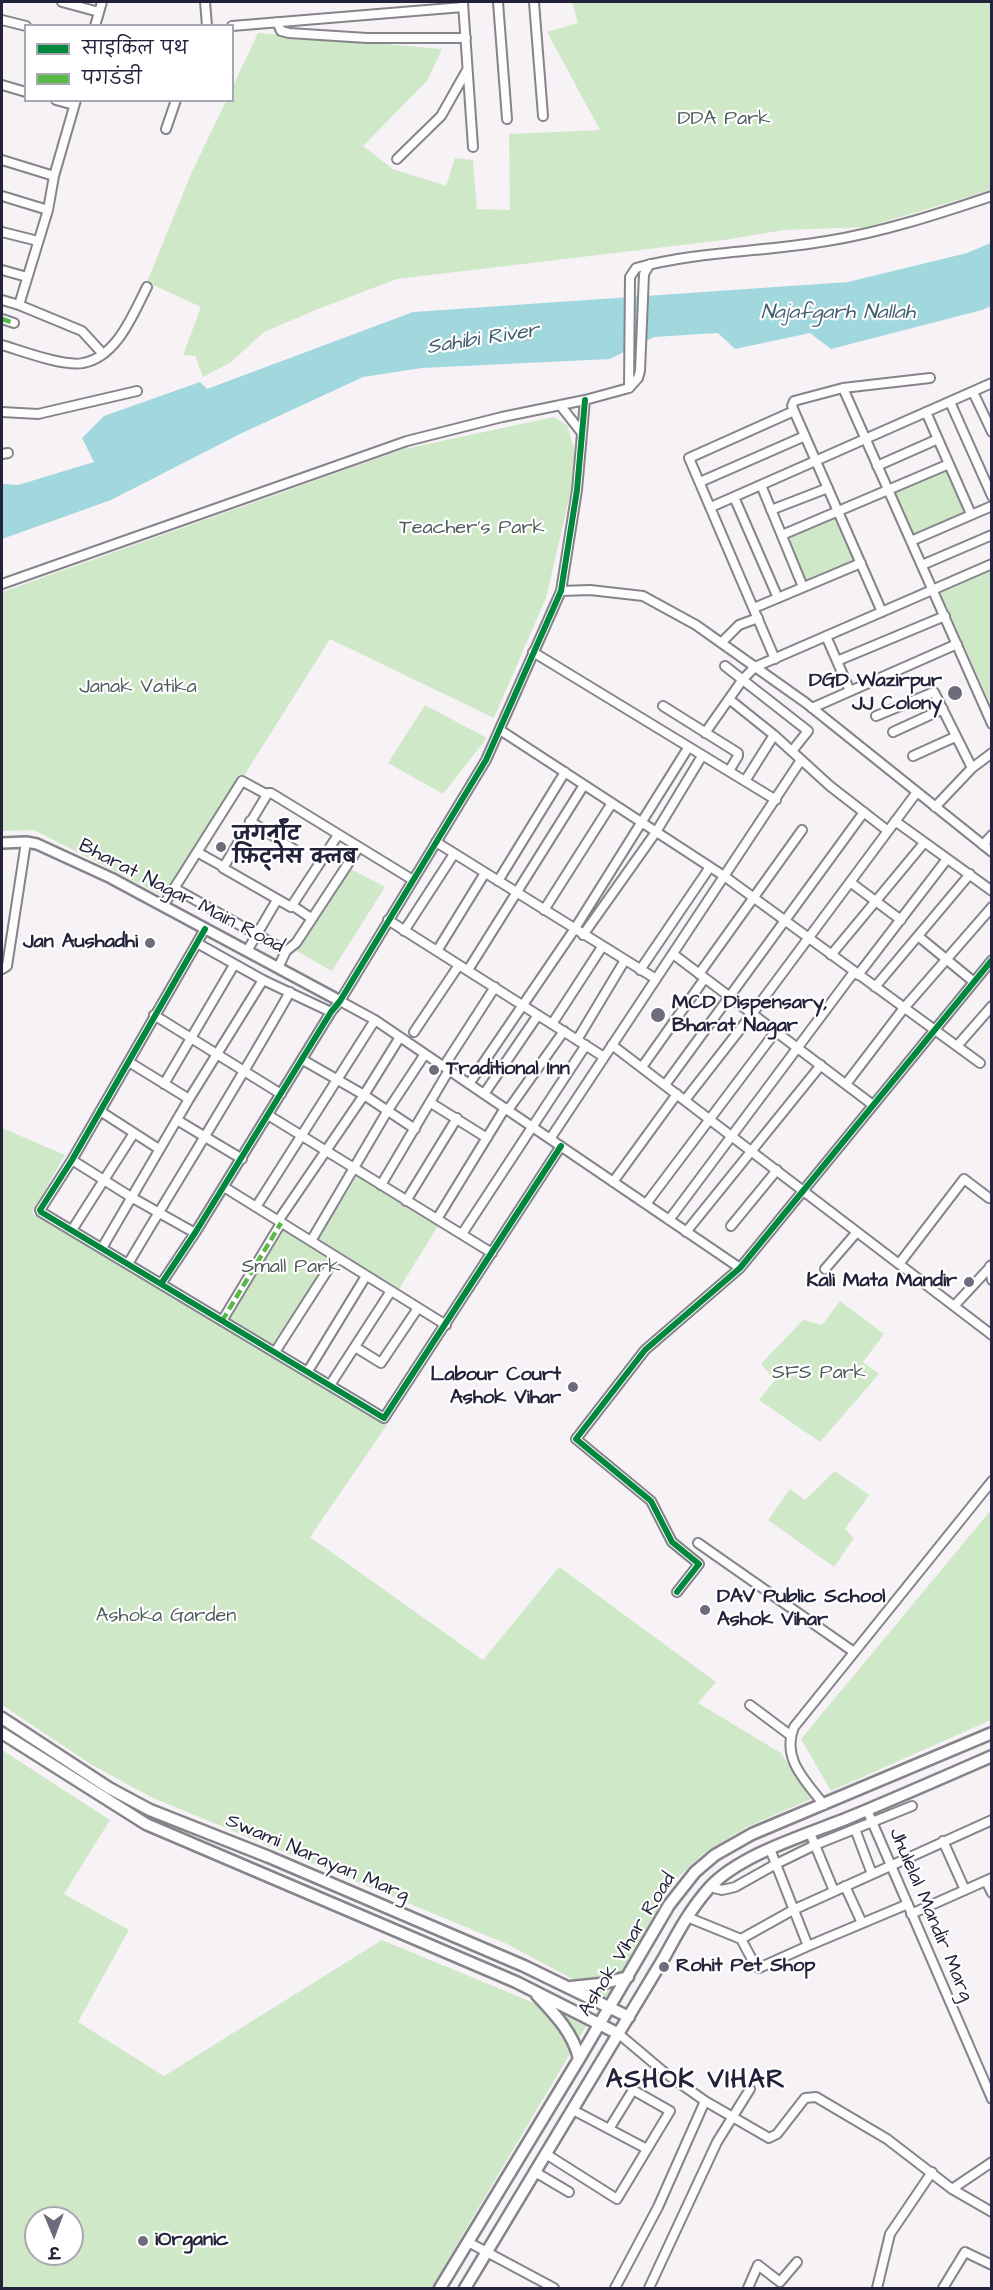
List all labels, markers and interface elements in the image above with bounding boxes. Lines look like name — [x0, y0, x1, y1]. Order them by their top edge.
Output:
legend — [24, 24, 234, 102]
text: साइकिल पथ — [82, 36, 188, 61]
text: पगडंडी — [82, 66, 142, 91]
park label: DDA Park — [677, 108, 771, 132]
water label: Najafgarh Nallah — [761, 301, 915, 327]
water label: Sahibi River — [425, 319, 541, 361]
park label: Teacher's Park — [399, 517, 545, 541]
place label: DGD Wazirpur JJ Colony — [809, 670, 942, 717]
park label: Janak Vatika — [79, 676, 197, 700]
marker: DGD Wazirpur JJ Colony — [946, 684, 964, 702]
place label: जगर्नॉट फ़िट्नेस क्लब — [233, 824, 357, 871]
street label: Bharat Nagar Main Road — [74, 835, 288, 959]
marker: जगर्नॉट फ़िट्नेस क्लब — [214, 840, 228, 854]
place label: Jan Aushadhi — [23, 931, 138, 955]
marker: Jan Aushadhi — [143, 936, 157, 950]
place label: MCD Dispensary, Bharat Nagar — [672, 992, 827, 1039]
marker: MCD Dispensary, Bharat Nagar — [649, 1006, 667, 1024]
place label: Traditional Inn — [446, 1058, 570, 1082]
marker: Traditional Inn — [427, 1063, 441, 1077]
park label: Small Park — [241, 1256, 341, 1280]
place label: Kali Mata Mandir — [807, 1270, 957, 1294]
marker: Kali Mata Mandir — [962, 1275, 976, 1289]
park label: SFS Park — [772, 1362, 866, 1386]
place label: Labour Court Ashok Vihar — [431, 1364, 561, 1411]
marker: Labour Court Ashok Vihar — [566, 1380, 580, 1394]
place label: DAV Public School Ashok Vihar — [717, 1586, 885, 1633]
marker: DAV Public School Ashok Vihar — [698, 1603, 712, 1617]
park label: Ashoka Garden — [96, 1605, 236, 1629]
street label: Swami Narayan Marg — [222, 1809, 412, 1909]
street label: Jhulelal Mandir Marg — [883, 1825, 977, 2005]
street label: Ashok Vihar Road — [574, 1869, 682, 2021]
place label: Rohit Pet Shop — [676, 1955, 815, 1979]
marker: Rohit Pet Shop — [657, 1960, 671, 1974]
district label: ASHOK VIHAR — [606, 2066, 786, 2098]
north arrow — [24, 2206, 84, 2266]
place label: iOrganic — [155, 2229, 229, 2253]
marker: iOrganic — [136, 2234, 150, 2248]
text: उ — [49, 2241, 60, 2263]

